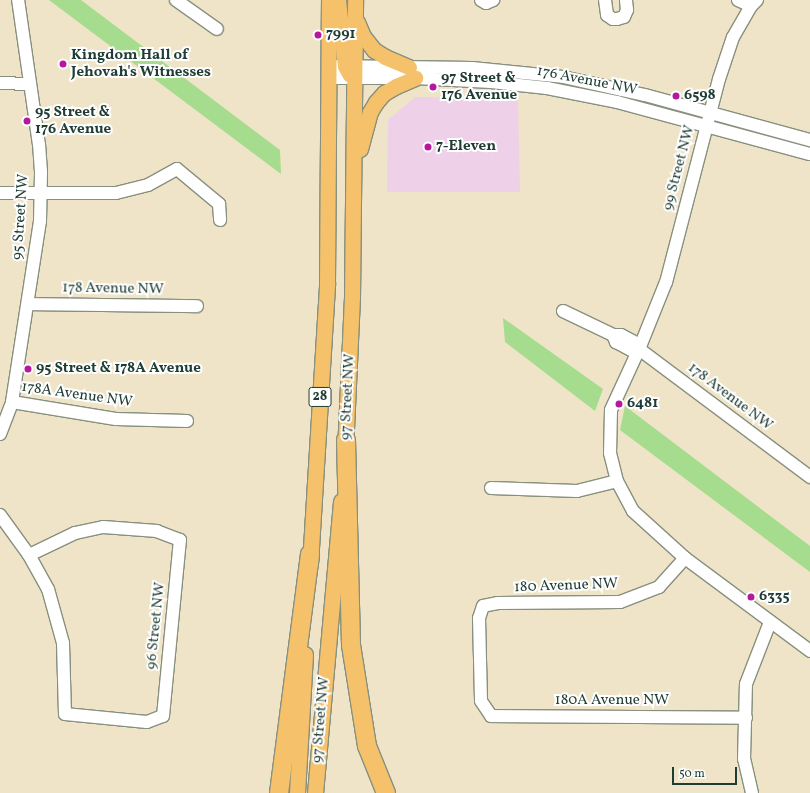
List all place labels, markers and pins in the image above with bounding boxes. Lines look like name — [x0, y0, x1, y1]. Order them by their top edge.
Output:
place label: 7991 — [326, 26, 356, 44]
marker: 7991 — [313, 30, 323, 40]
place label: Kingdom Hall of Jehovah's Witnesses — [71, 46, 211, 81]
marker: Kingdom Hall of Jehovah's Witnesses — [58, 59, 68, 69]
place label: 97 Street & 176 Avenue — [441, 69, 517, 104]
marker: 97 Street & 176 Avenue — [428, 82, 438, 92]
place label: 6598 — [684, 87, 716, 105]
marker: 6598 — [671, 91, 681, 101]
place label: 95 Street & 176 Avenue — [35, 103, 111, 138]
marker: 95 Street & 176 Avenue — [22, 116, 32, 126]
place label: 7-Eleven — [436, 138, 496, 156]
marker: 7-Eleven — [423, 142, 433, 152]
place label: 95 Street & 178A Avenue — [36, 360, 201, 378]
marker: 95 Street & 178A Avenue — [23, 364, 33, 374]
place label: 6481 — [627, 395, 658, 413]
marker: 6481 — [614, 399, 624, 409]
place label: 6335 — [759, 588, 790, 606]
marker: 6335 — [746, 592, 756, 602]

